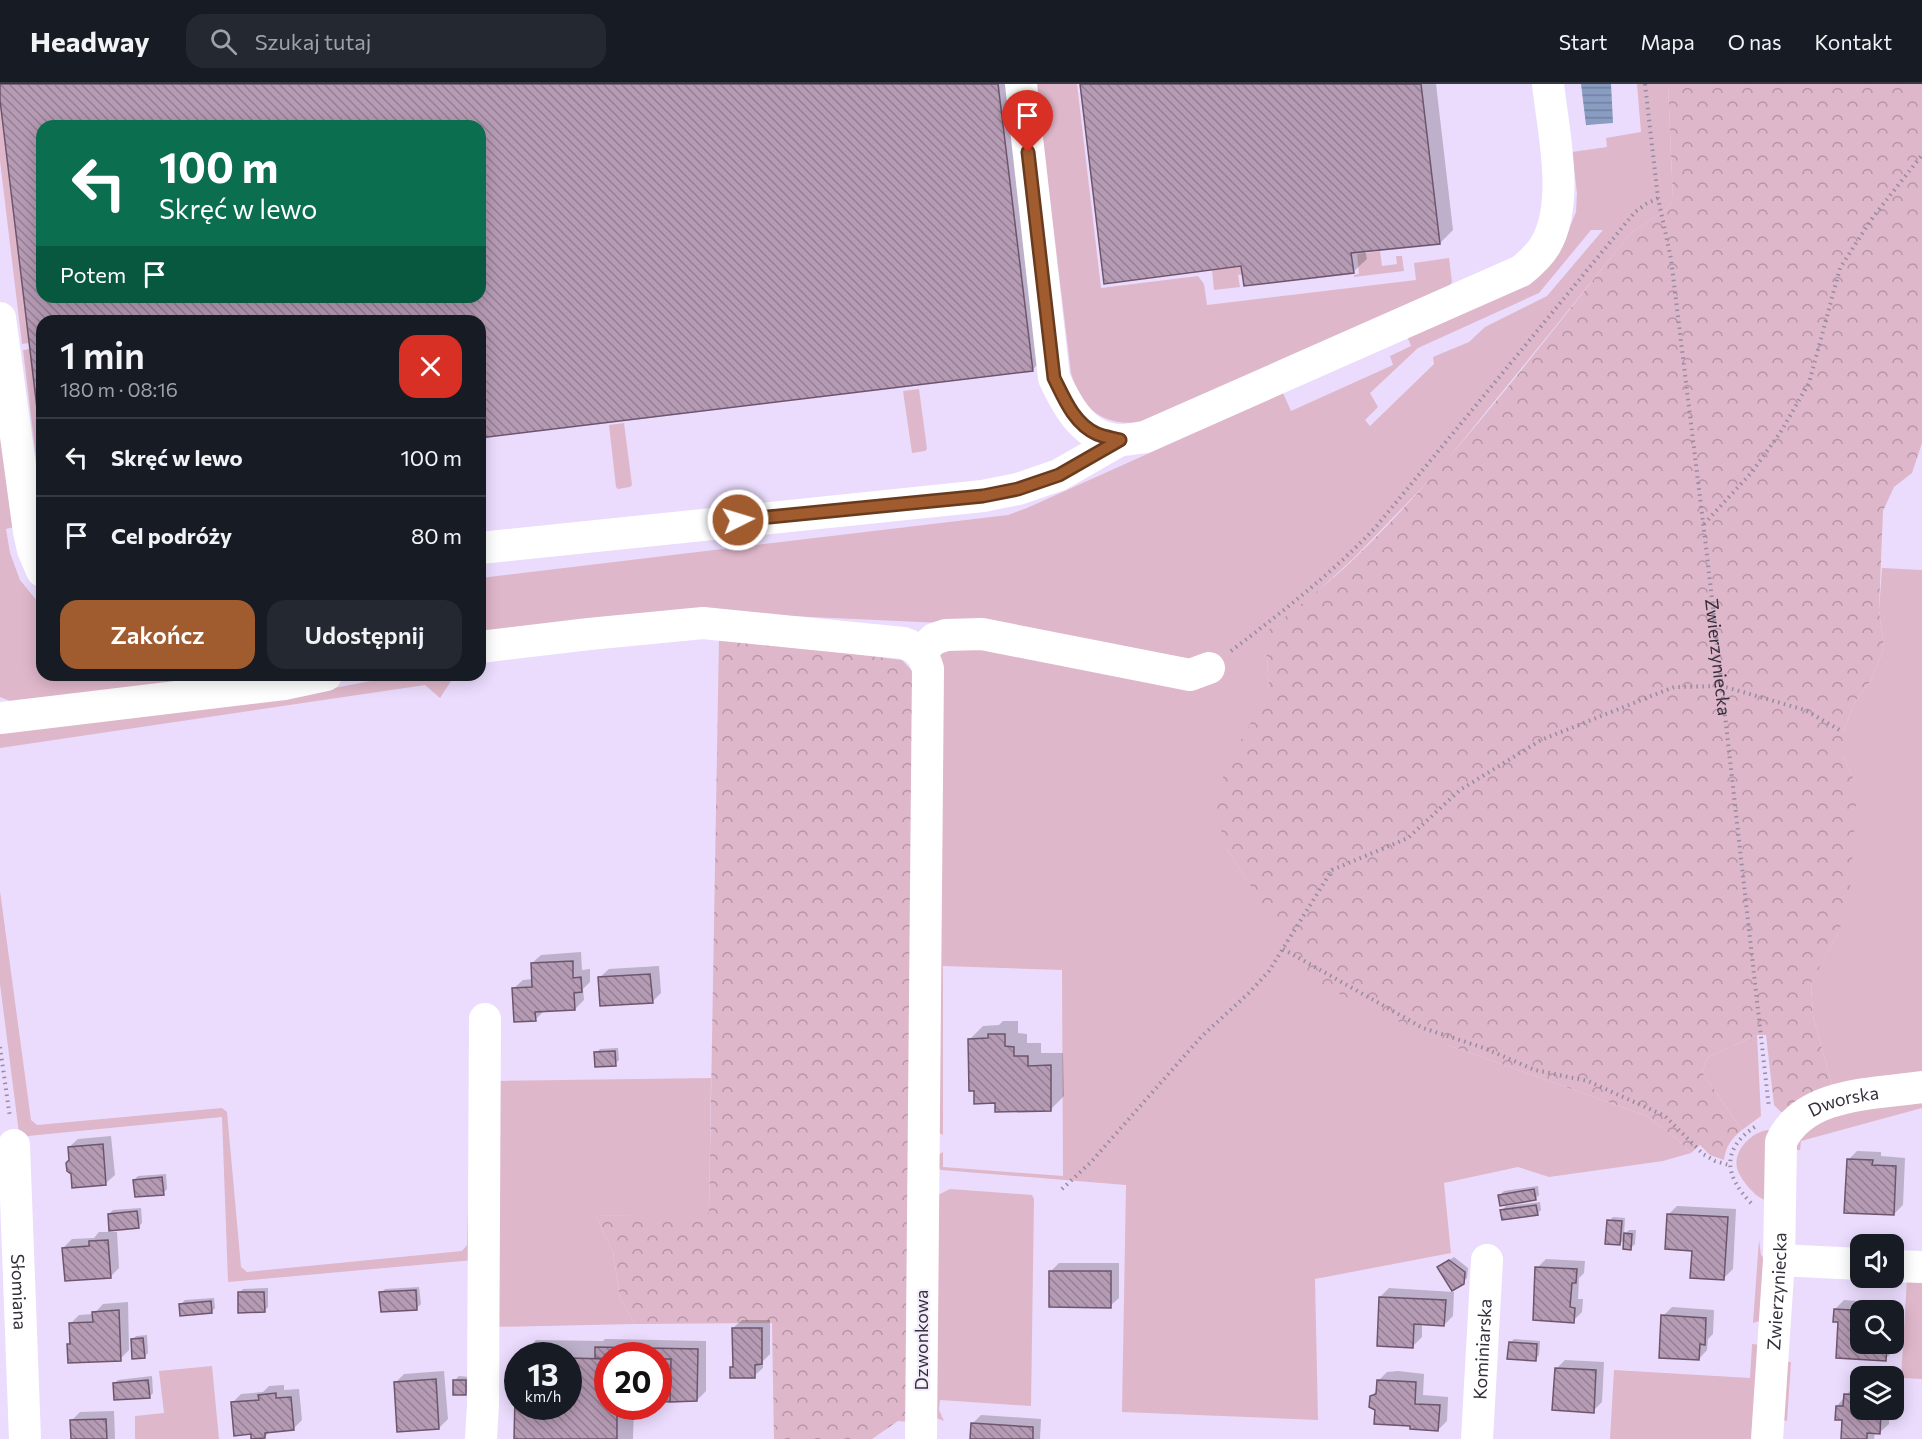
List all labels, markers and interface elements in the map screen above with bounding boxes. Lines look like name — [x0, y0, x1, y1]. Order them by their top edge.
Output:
search box — [186, 14, 606, 68]
text: Headway — [30, 24, 150, 58]
icon: search — [207, 25, 240, 58]
text: Szukaj tutaj — [255, 28, 371, 55]
text: Start — [1559, 29, 1607, 54]
text: Mapa — [1640, 29, 1695, 54]
text: O nas — [1728, 29, 1781, 54]
text: Kontakt — [1814, 29, 1892, 54]
pin — [1002, 90, 1053, 152]
icon: arrive — [1011, 99, 1044, 132]
text: 100 m — [159, 140, 279, 192]
icon: left — [60, 144, 138, 222]
text: Skręć w lewo — [159, 192, 317, 225]
icon: arrive — [138, 258, 171, 291]
text: Potem — [60, 261, 126, 288]
text: 1 min — [60, 332, 145, 376]
button: close — [399, 335, 462, 398]
text: 180 m · 08:16 — [60, 377, 178, 401]
icon: left — [60, 441, 93, 474]
text: Skręć w lewo — [111, 444, 243, 471]
text: 100 m — [400, 444, 462, 471]
position arrow — [706, 488, 770, 552]
icon: arrive — [60, 519, 93, 552]
text: Cel podróży — [111, 522, 232, 549]
text: 80 m — [411, 522, 462, 549]
street label: Zwierzyniecka — [1701, 597, 1736, 717]
button: Zakończ — [60, 600, 255, 669]
button: Udostępnij — [267, 600, 462, 669]
street label: Dworska — [1804, 1081, 1880, 1121]
street label: Zwierzyniecka — [1762, 1232, 1790, 1351]
map controls — [1850, 1234, 1904, 1420]
button: sound — [1850, 1234, 1904, 1288]
street label: Słomiana — [7, 1253, 32, 1330]
street label: Dzwonkowa — [910, 1290, 932, 1390]
street label: Kominiarska — [1468, 1298, 1496, 1400]
button: search — [1850, 1300, 1904, 1354]
speed limit sign: 20 — [594, 1342, 672, 1420]
text: 13 — [527, 1355, 559, 1392]
button: layers — [1850, 1366, 1904, 1420]
text: km/h — [525, 1387, 561, 1405]

